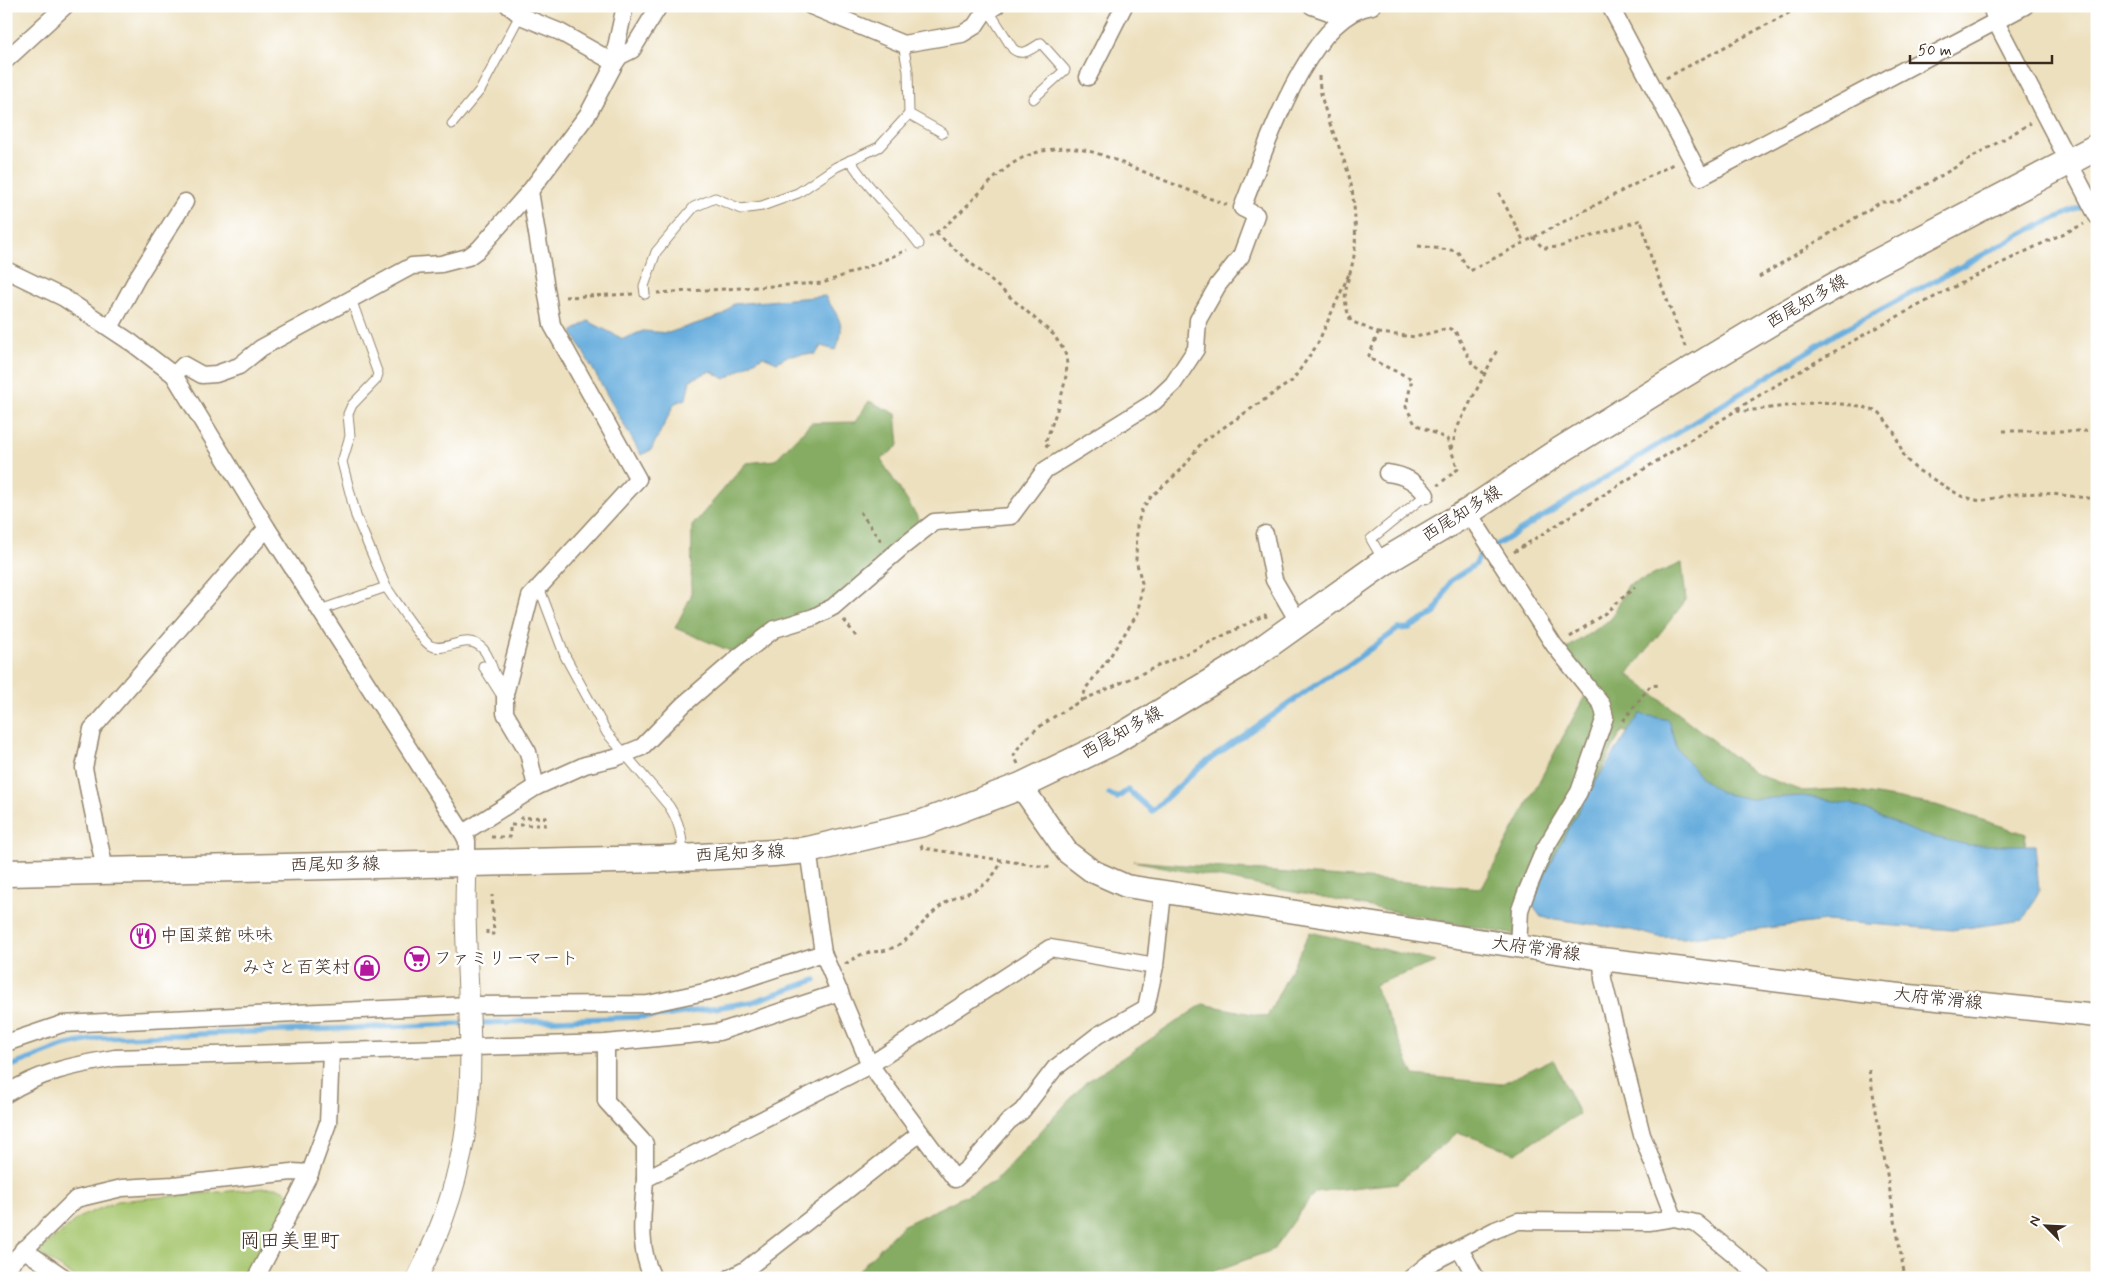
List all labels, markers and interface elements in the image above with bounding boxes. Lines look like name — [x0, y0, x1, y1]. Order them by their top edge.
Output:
scale bar — [1910, 32, 2053, 64]
text: 50 m — [1918, 41, 1952, 61]
street label: 西尾知多線 — [1762, 269, 1852, 335]
street label: 西尾知多線 — [1417, 480, 1507, 548]
street label: 西尾知多線 — [1077, 701, 1167, 765]
street label: 西尾知多線 — [694, 840, 786, 868]
street label: 西尾知多線 — [290, 852, 380, 878]
restaurant icon: 中国菜館 味味 — [130, 923, 156, 949]
place label: 中国菜館 味味 — [160, 924, 273, 948]
street label: 大府常滑線 — [1490, 931, 1582, 967]
supermarket icon: ファミリーマート — [404, 946, 430, 972]
place label: ファミリーマート — [434, 947, 578, 971]
shop icon: みさと百笑村 — [354, 955, 380, 981]
place label: みさと百笑村 — [242, 956, 350, 980]
street label: 大府常滑線 — [1892, 982, 1984, 1016]
north arrow — [2020, 1202, 2070, 1252]
text: N — [2025, 1213, 2045, 1229]
district label: 岡田美里町 — [240, 1228, 340, 1255]

